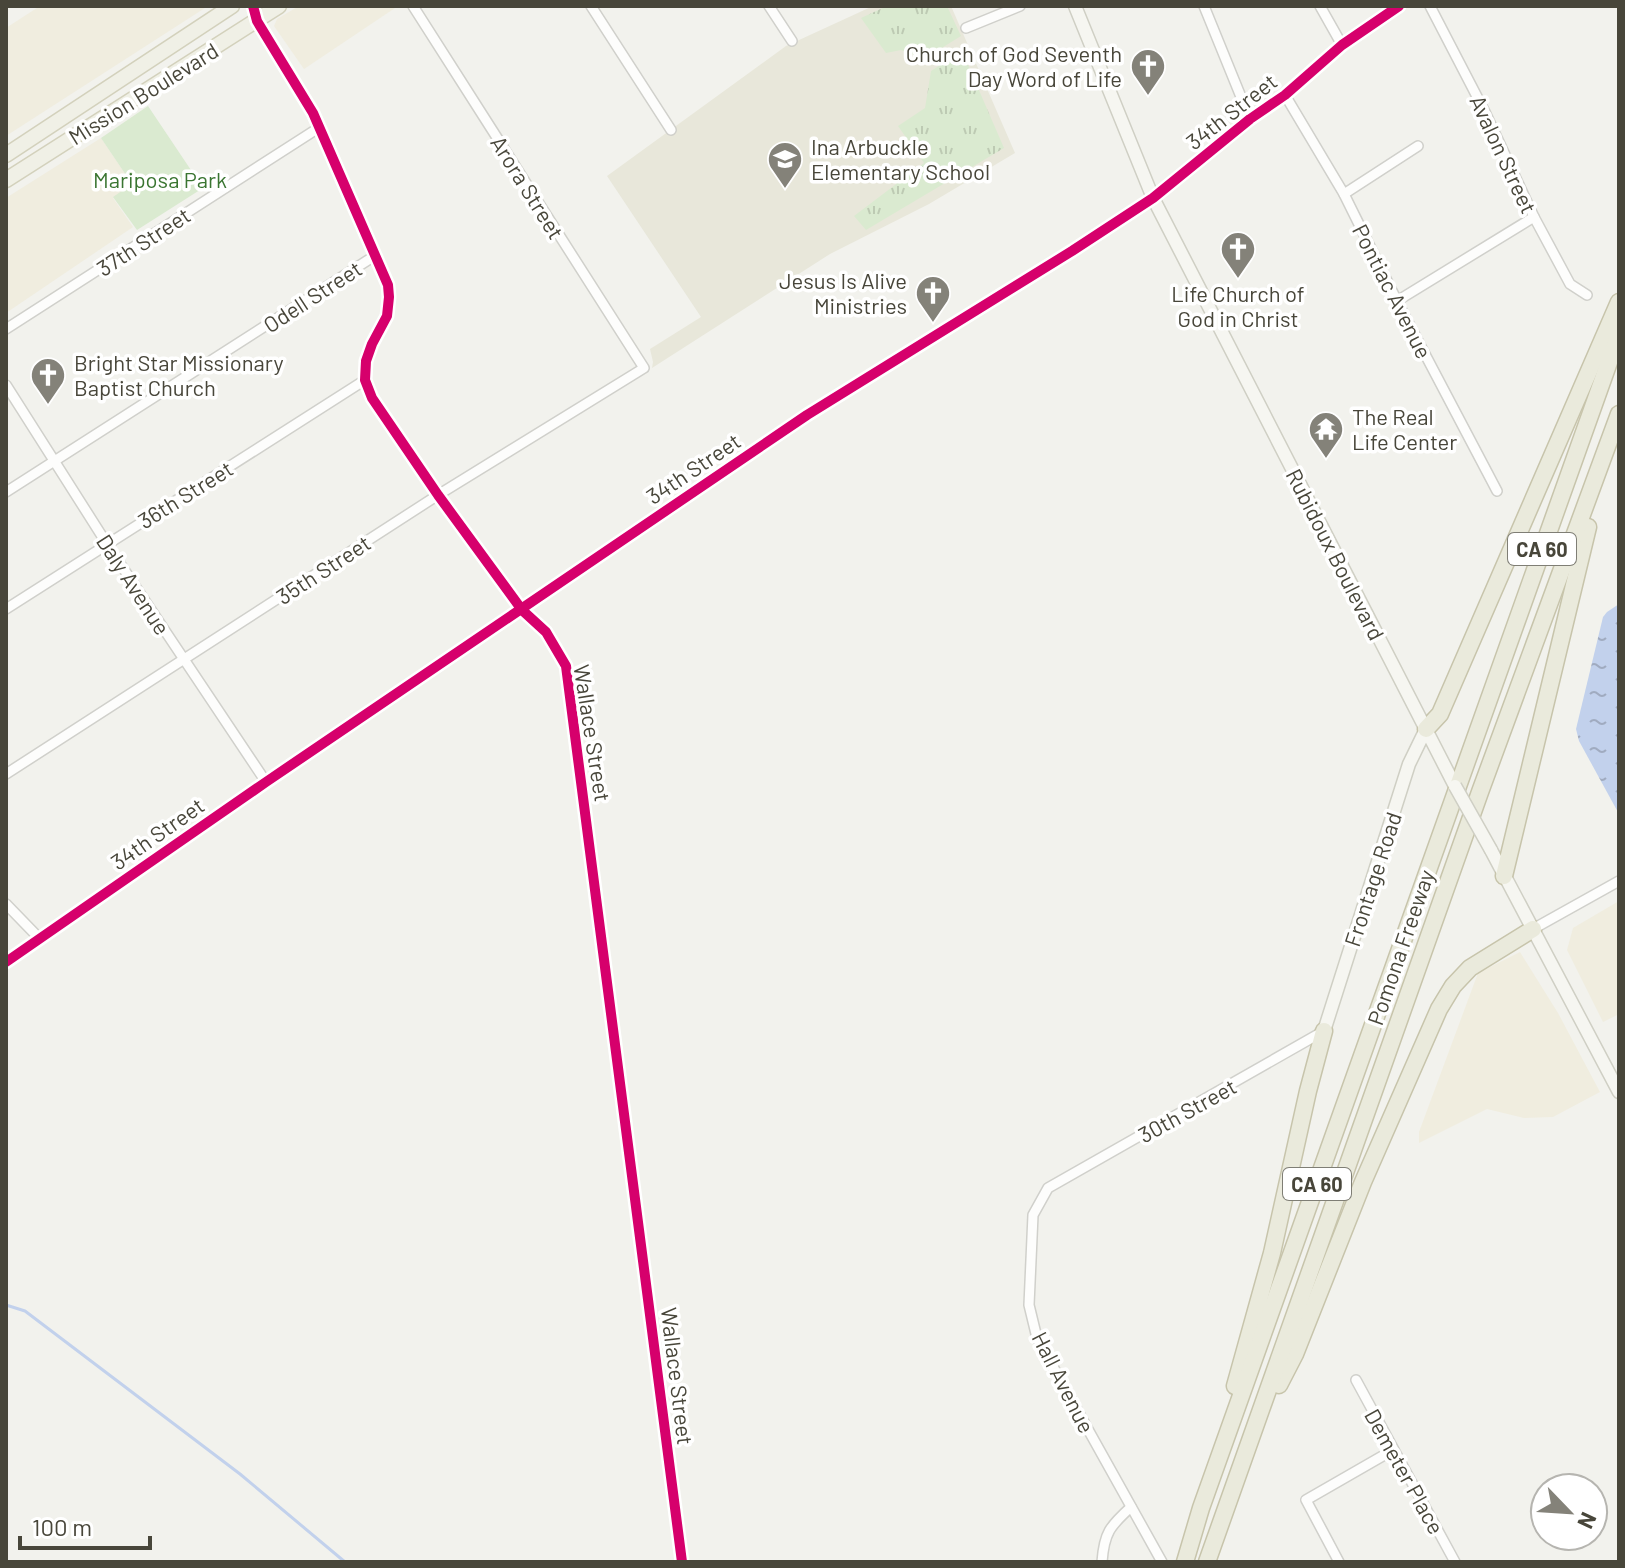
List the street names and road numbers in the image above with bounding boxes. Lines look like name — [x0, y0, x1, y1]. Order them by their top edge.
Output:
street label: Mission Boulevard — [63, 37, 223, 149]
street label: 34th Street — [1181, 68, 1281, 154]
street label: Avalon Street — [1465, 91, 1543, 217]
street label: Arora Street — [486, 131, 570, 243]
street label: 37th Street — [91, 201, 195, 281]
street label: Pontiac Avenue — [1348, 220, 1438, 362]
street label: Odell Street — [258, 255, 366, 337]
street label: 34th Street — [641, 427, 745, 509]
street label: 36th Street — [133, 455, 237, 533]
street label: Rubidoux Boulevard — [1282, 464, 1390, 644]
street label: Daly Avenue — [92, 529, 176, 639]
street label: 35th Street — [271, 529, 375, 609]
road number: CA 60 — [1508, 533, 1576, 565]
street label: Wallace Street — [569, 663, 617, 803]
street label: 34th Street — [105, 791, 209, 875]
street label: Frontage Road — [1338, 809, 1406, 949]
street label: Pomona Freeway — [1361, 866, 1439, 1028]
street label: 30th Street — [1133, 1072, 1241, 1148]
road number: CA 60 — [1283, 1168, 1351, 1200]
street label: Wallace Street — [657, 1306, 699, 1446]
street label: Hall Avenue — [1027, 1327, 1101, 1437]
street label: Demeter Place — [1360, 1404, 1450, 1538]

